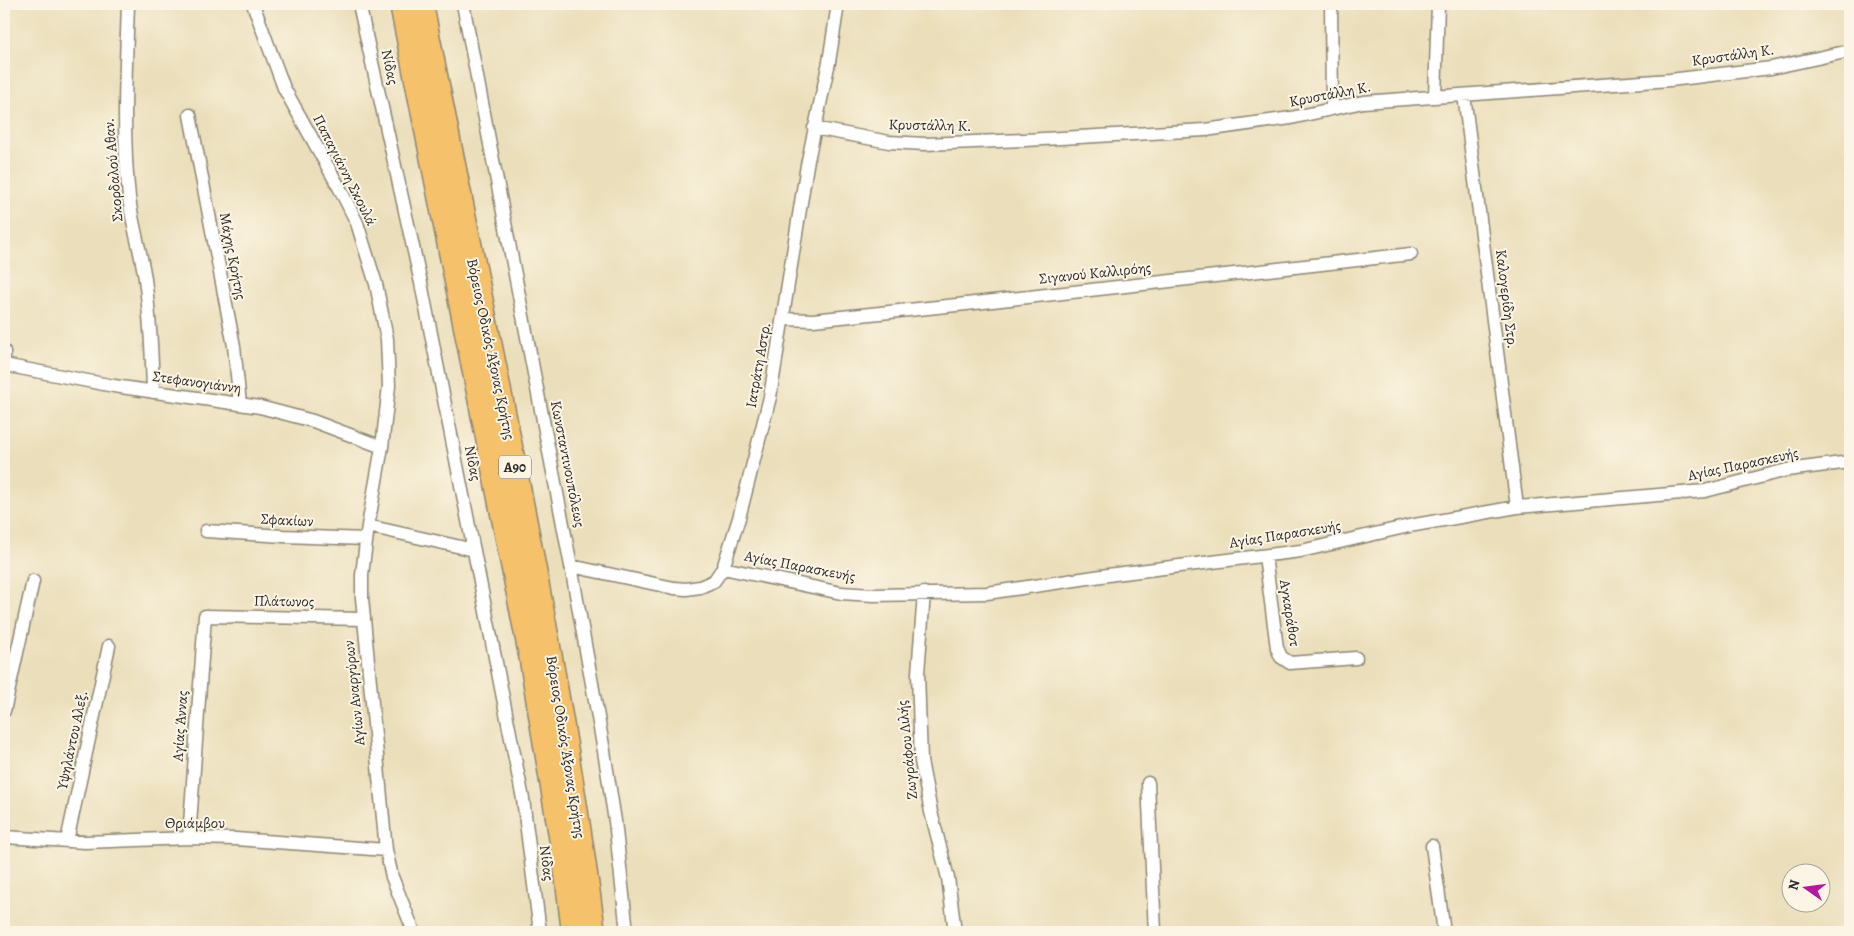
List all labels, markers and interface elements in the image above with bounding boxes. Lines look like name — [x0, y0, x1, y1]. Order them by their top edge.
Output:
street label: Κρυστάλλη Κ. — [1690, 39, 1776, 71]
street label: Νίδας — [376, 47, 404, 87]
street label: Κρυστάλλη Κ. — [1287, 76, 1373, 112]
street label: Παπαγιάννη Σκουλά — [308, 111, 382, 229]
street label: Κρυστάλλη Κ. — [888, 114, 972, 136]
street label: Σκορδαλού Αθαν. — [99, 117, 127, 223]
street label: Μάχης Κρήτης — [215, 211, 251, 301]
street label: Καλογερίδη Στρ. — [1491, 248, 1523, 350]
street label: Βόρειος Οδικός Άξονας Κρήτης — [462, 257, 520, 441]
street label: Σιγανού Καλλιρόης — [1038, 257, 1152, 289]
street label: Ιατράτη Αστρ. — [741, 321, 775, 409]
street label: Στεφανογιάννη — [151, 366, 243, 398]
street label: Κωνσταντινουπόλεως — [546, 399, 590, 529]
street label: Αγίας Παρασκευής — [1685, 443, 1800, 486]
street label: Νίδας — [460, 444, 486, 482]
road number: Α90 — [499, 456, 531, 478]
street label: Σφακίων — [260, 509, 314, 531]
street label: Αγίας Παρασκευής — [1227, 515, 1342, 553]
street label: Αγίας Παρασκευής — [742, 545, 857, 587]
street label: Αγκαράθοτ — [1275, 577, 1305, 649]
street label: Πλάτωνος — [254, 590, 314, 612]
street label: Αγίων Αναργύρων — [339, 639, 370, 748]
street label: Βόρειος Οδικός Άξονας Κρήτης — [542, 654, 590, 840]
street label: Υψηλάντου Αλεξ. — [52, 689, 92, 792]
street label: Αγίας Άννας — [167, 690, 192, 763]
street label: Ζωγράφου Λιλής — [892, 699, 922, 801]
street label: Θριάμβου — [165, 813, 225, 833]
street label: Νίδας — [535, 844, 559, 882]
north arrow — [1782, 864, 1832, 914]
text: N — [1783, 878, 1804, 892]

